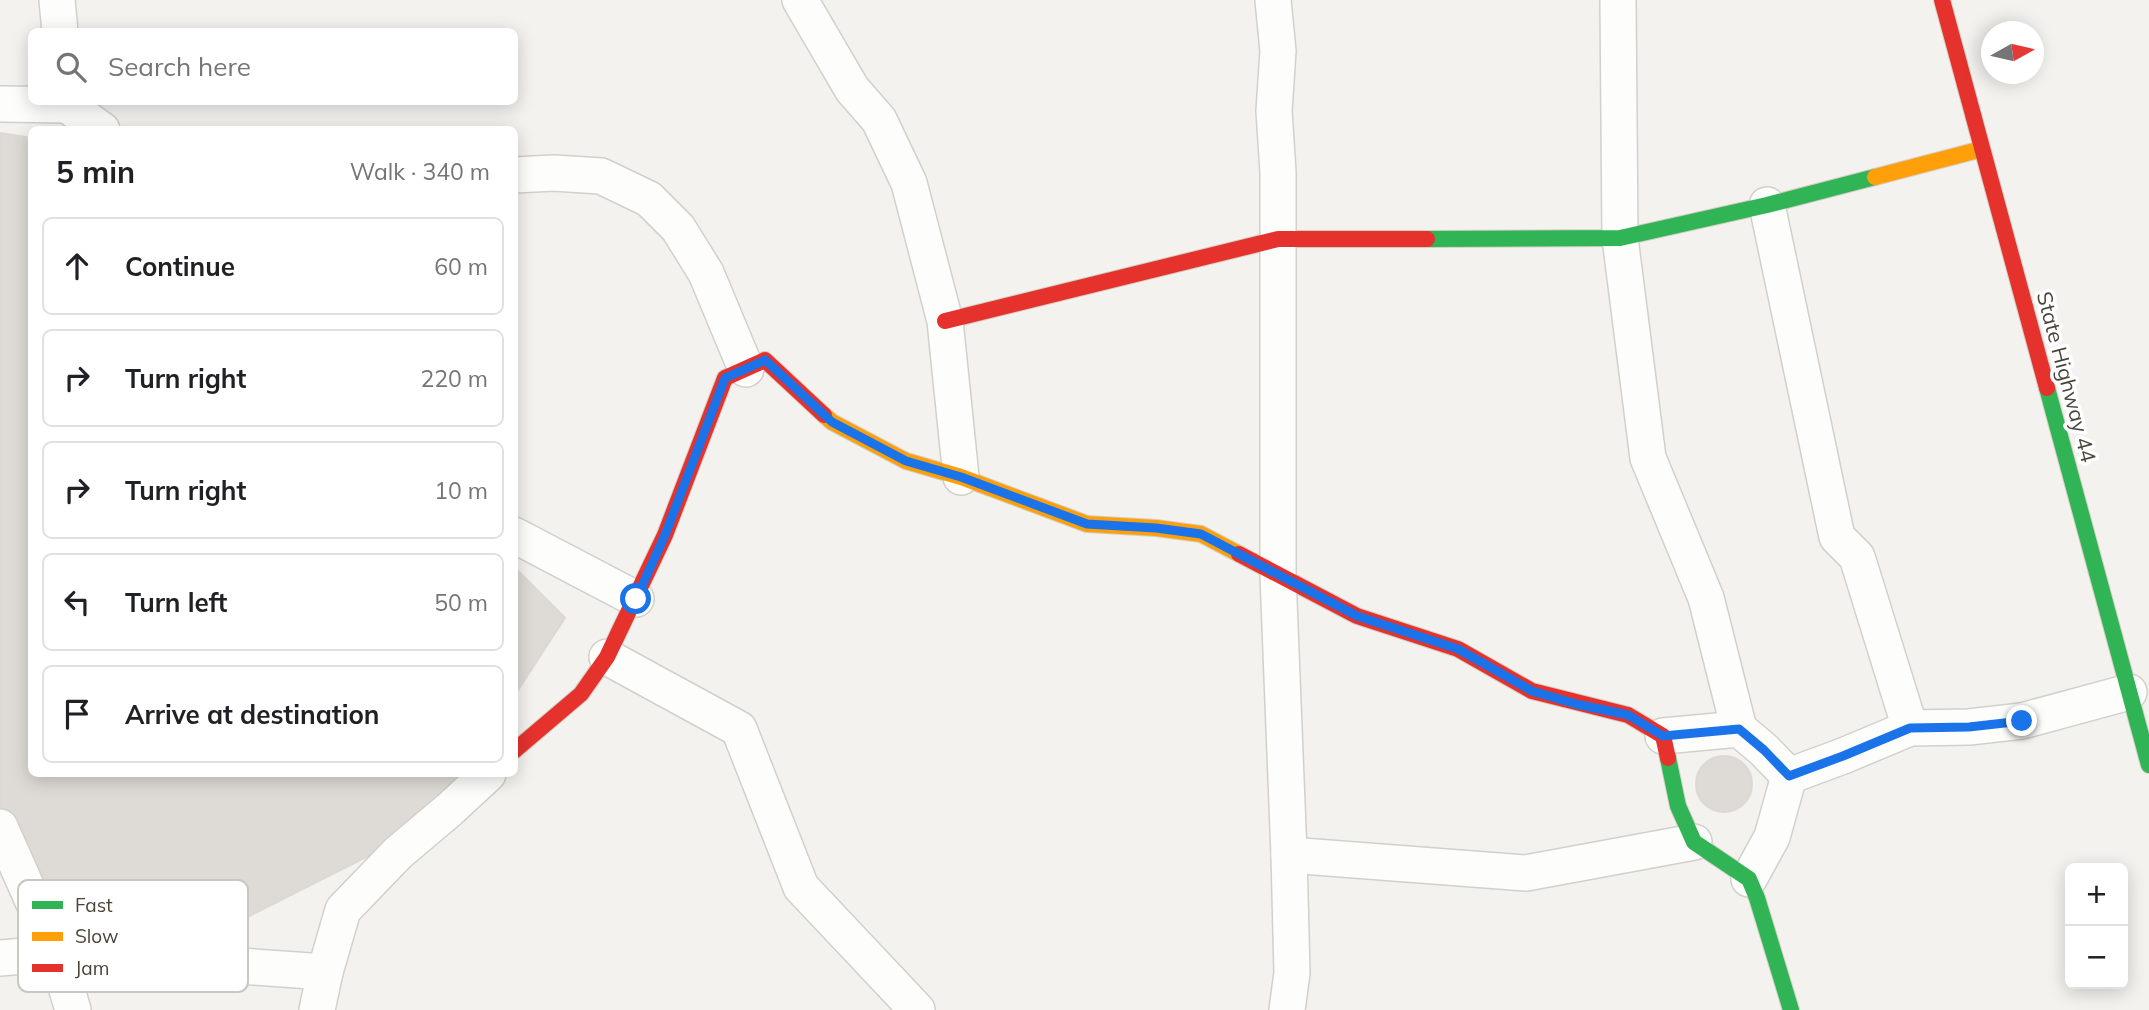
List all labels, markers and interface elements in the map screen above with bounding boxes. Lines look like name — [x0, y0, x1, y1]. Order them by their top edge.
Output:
north arrow — [1981, 21, 2044, 84]
search box — [28, 28, 518, 105]
icon: search — [52, 48, 90, 86]
text: Search here — [108, 50, 251, 83]
text: 5 min — [56, 153, 135, 191]
text: Walk · 340 m — [350, 157, 490, 186]
icon: ahead — [58, 247, 96, 285]
text: Continue — [125, 250, 235, 283]
text: 60 m — [434, 252, 488, 281]
street label: State Highway 44 — [2032, 289, 2102, 465]
icon: right — [58, 359, 96, 397]
text: Turn right — [125, 362, 246, 395]
text: 220 m — [420, 364, 488, 393]
icon: right — [58, 471, 96, 509]
text: Turn right — [125, 474, 246, 507]
text: 10 m — [434, 476, 488, 505]
icon: left — [58, 583, 96, 621]
route start — [620, 583, 651, 614]
text: Turn left — [125, 586, 227, 619]
text: 50 m — [434, 588, 488, 617]
icon: arrive — [58, 695, 96, 733]
text: Arrive at destination — [125, 698, 380, 731]
route end — [2006, 705, 2037, 736]
map controls — [2065, 863, 2128, 989]
button: + — [2065, 863, 2128, 926]
legend — [18, 880, 248, 992]
text: Fast — [75, 893, 113, 917]
text: Slow — [75, 924, 119, 948]
button: − — [2065, 926, 2128, 989]
text: Jam — [75, 956, 109, 980]

